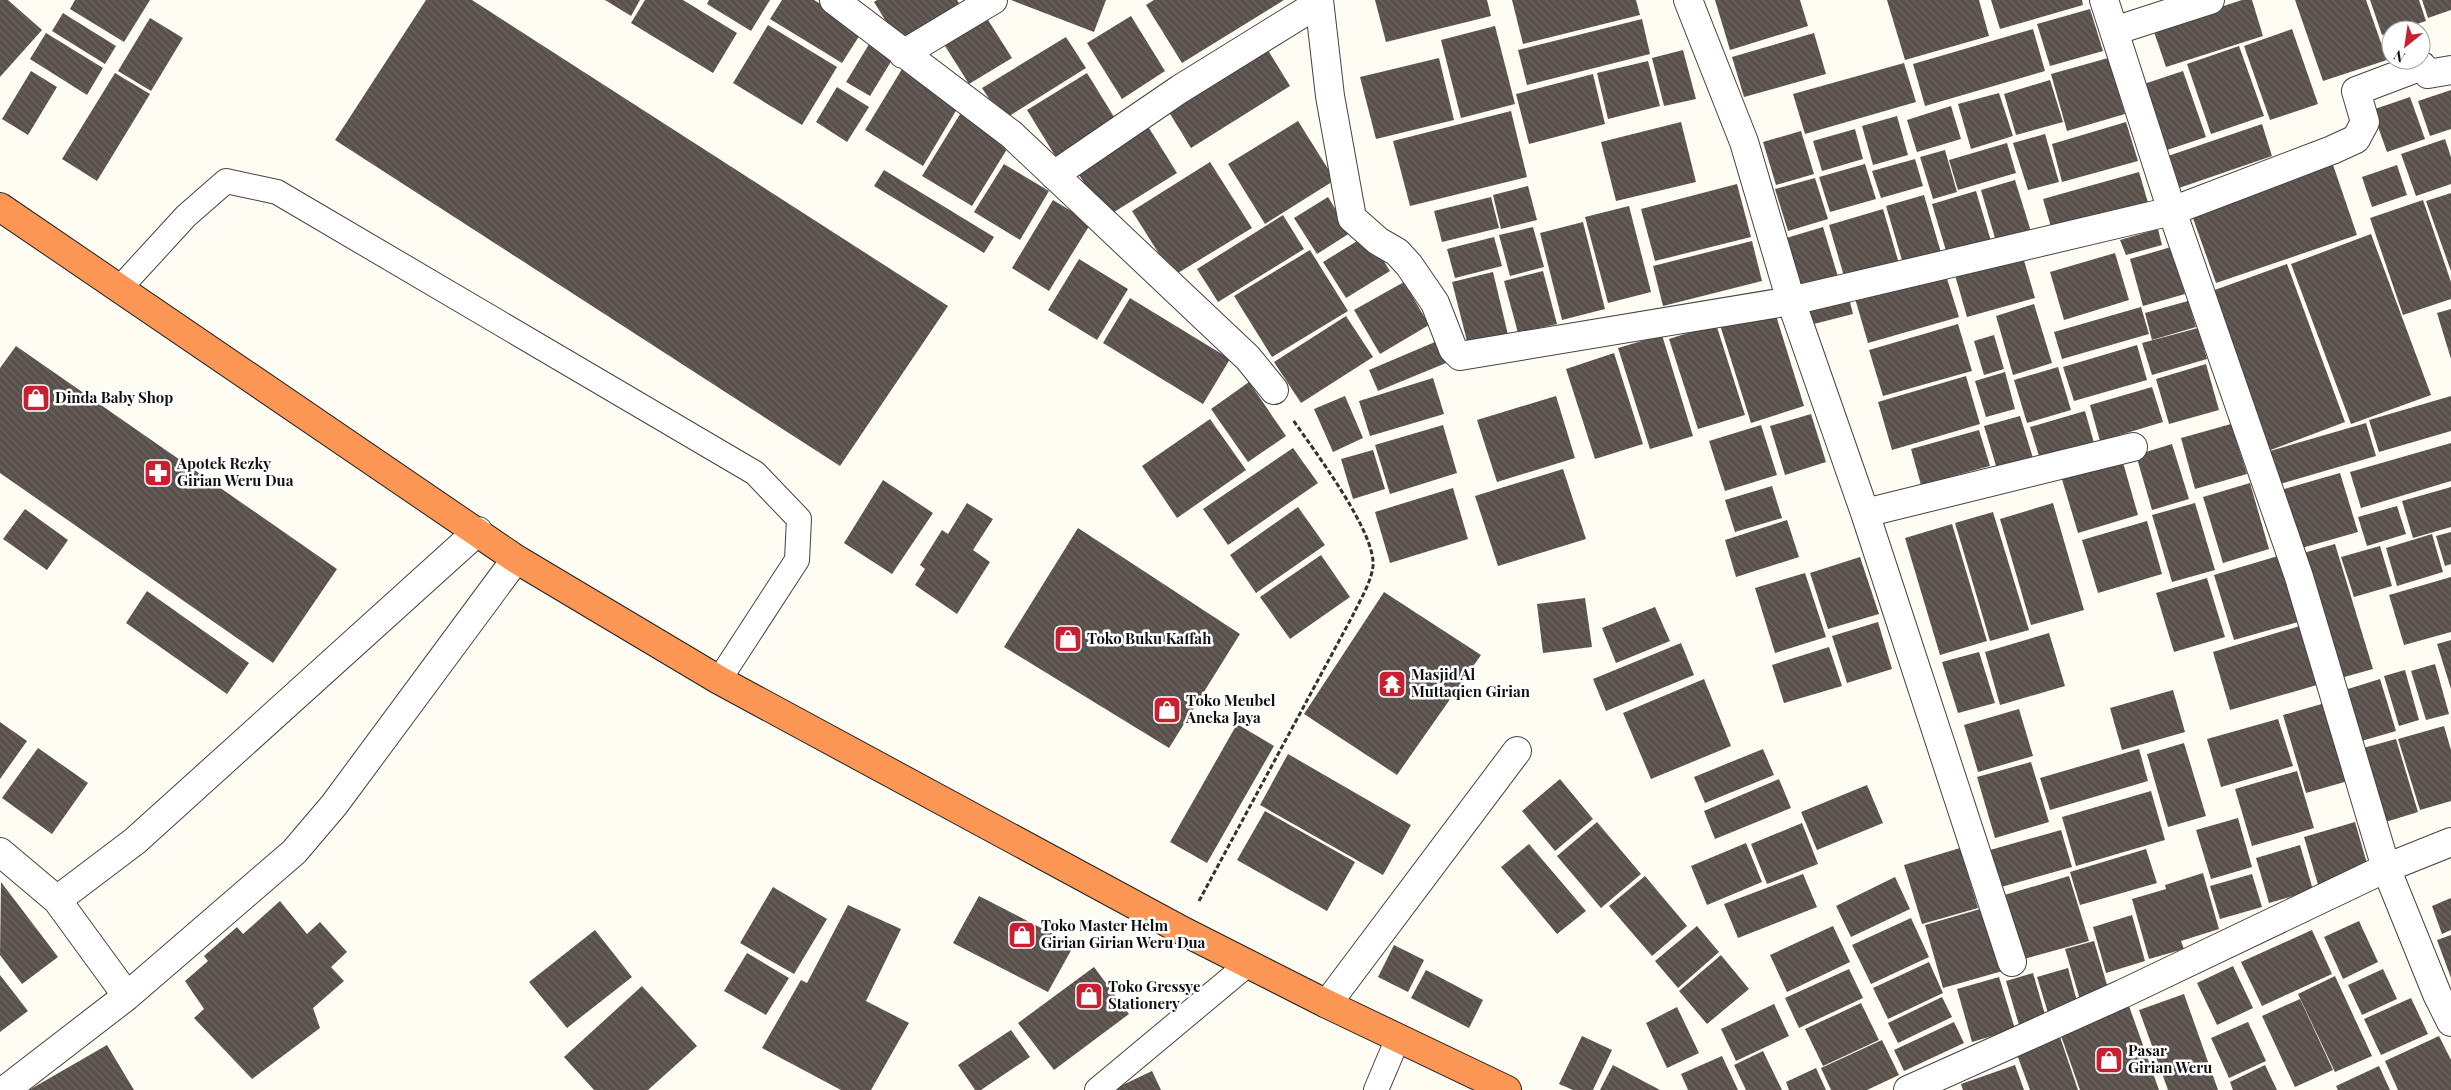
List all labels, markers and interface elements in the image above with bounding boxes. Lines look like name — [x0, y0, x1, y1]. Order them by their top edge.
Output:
north arrow — [2381, 20, 2431, 70]
text: N — [2390, 46, 2408, 67]
shop icon: Dinda Baby Shop — [21, 383, 51, 413]
place label: Dinda Baby Shop — [55, 387, 173, 407]
place label: Apotek Rezky Girian Weru Dua — [176, 453, 294, 490]
pharmacy icon: Apotek Rezky Girian Weru Dua — [143, 458, 173, 488]
shop icon: Toko Buku Kaffah — [1053, 624, 1083, 654]
place label: Toko Buku Kaffah — [1087, 628, 1211, 648]
place label: Masjid Al Muttaqien Girian — [1411, 664, 1531, 701]
temple icon: Masjid Al Muttaqien Girian — [1377, 669, 1407, 699]
place label: Toko Meubel Aneka Jaya — [1185, 690, 1276, 727]
shop icon: Toko Meubel Aneka Jaya — [1152, 695, 1182, 725]
place label: Toko Master Helm Girian Girian Weru Dua — [1041, 915, 1206, 952]
shop icon: Toko Master Helm Girian Girian Weru Dua — [1007, 920, 1037, 950]
place label: Toko Gressye Stationery — [1108, 976, 1201, 1013]
shop icon: Toko Gressye Stationery — [1074, 981, 1104, 1011]
place label: Pasar Girian Weru — [2128, 1040, 2212, 1077]
shop icon: Pasar Girian Weru — [2094, 1045, 2124, 1075]

